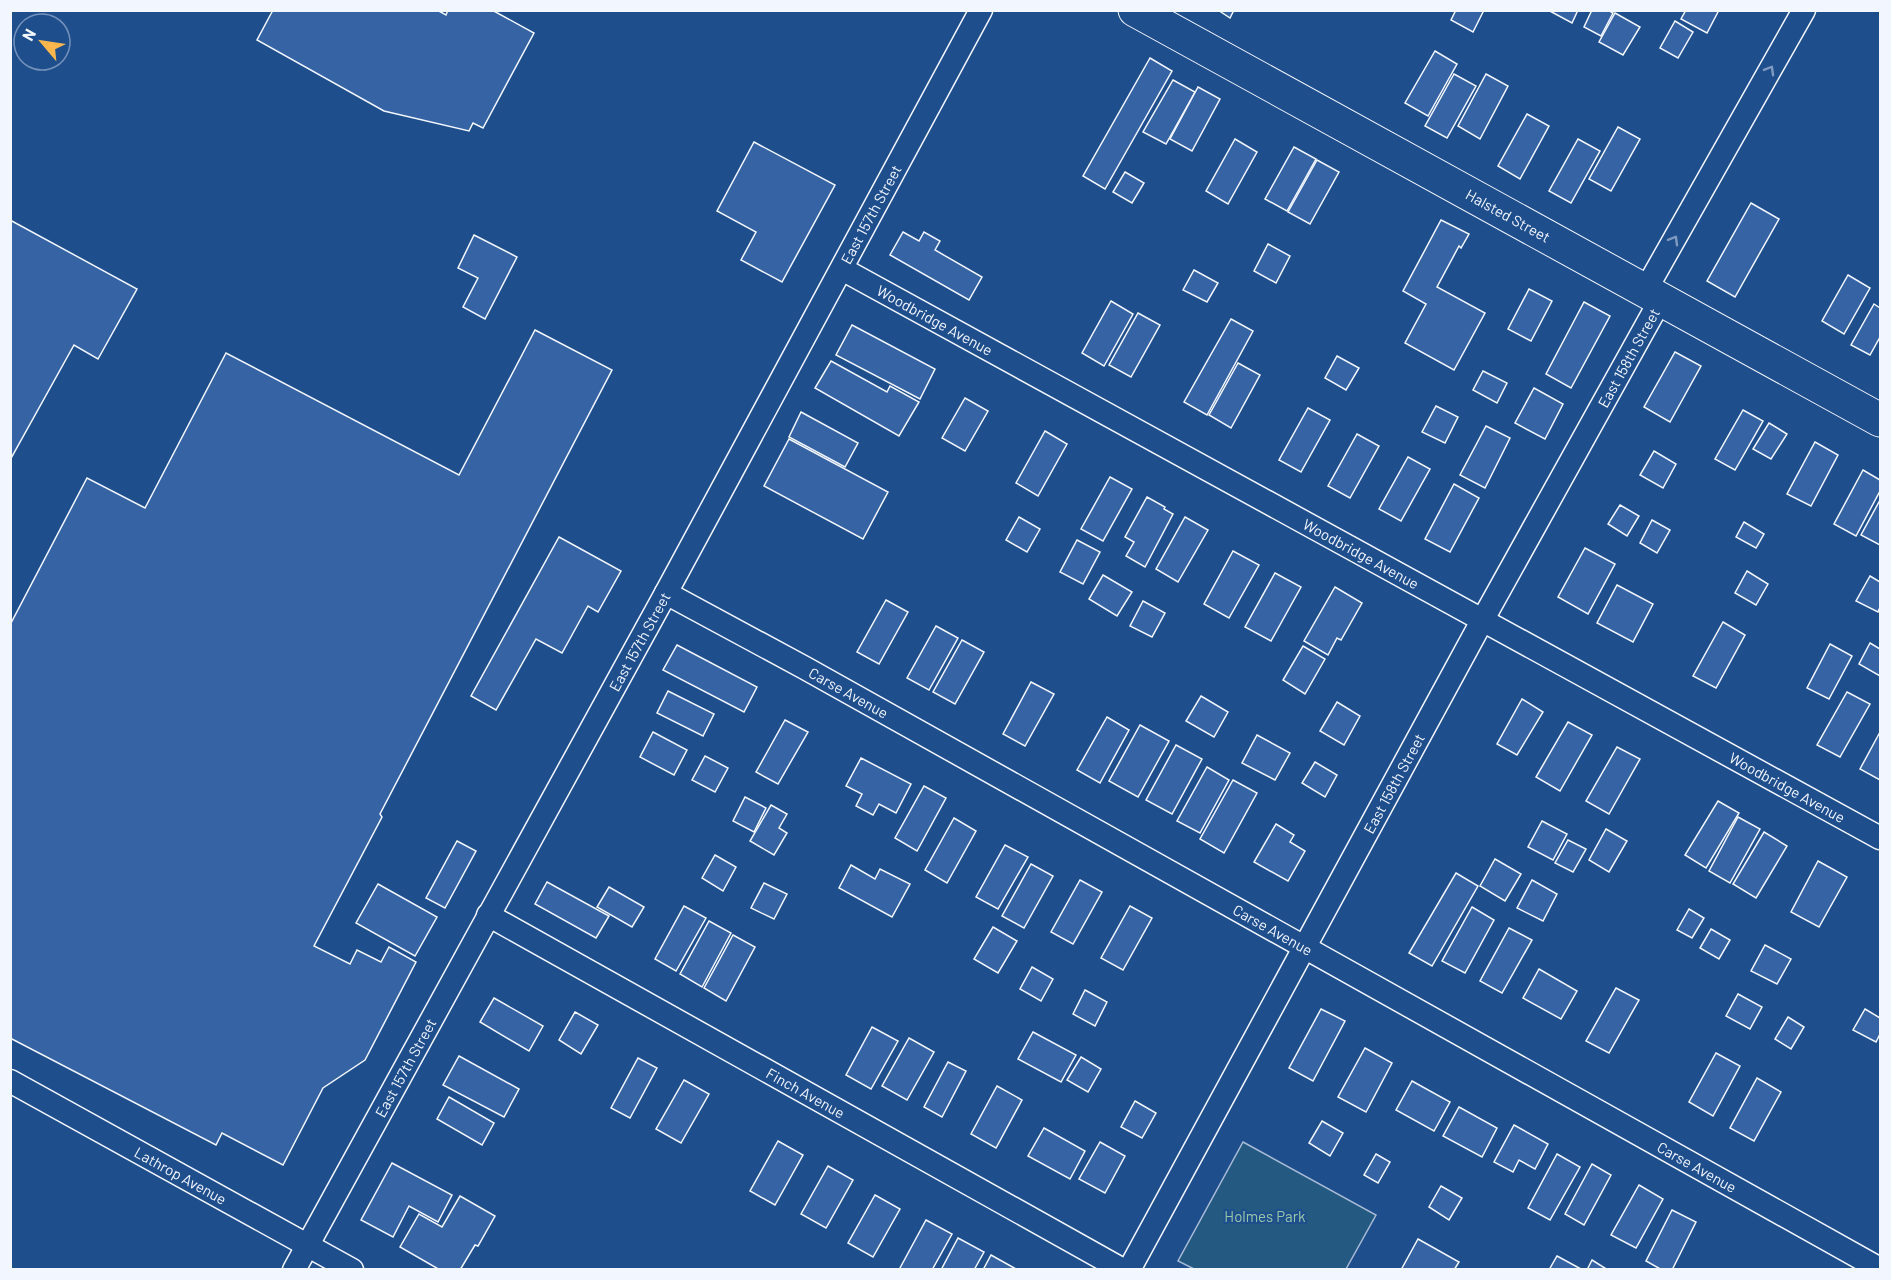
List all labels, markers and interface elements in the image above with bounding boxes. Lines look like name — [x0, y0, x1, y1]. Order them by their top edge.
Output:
north arrow — [12, 12, 72, 72]
text: N — [18, 25, 39, 44]
one-way arrow — [1763, 66, 1774, 76]
street label: East 157th Street — [837, 162, 905, 267]
street label: Halsted Street — [1463, 185, 1554, 246]
one-way arrow — [1667, 235, 1678, 246]
street label: Woodbridge Avenue — [874, 281, 996, 359]
street label: East 158th Street — [1594, 305, 1663, 411]
street label: Woodbridge Avenue — [1300, 515, 1422, 593]
street label: East 157th Street — [605, 589, 674, 694]
street label: Carse Avenue — [806, 663, 892, 722]
street label: East 158th Street — [1359, 730, 1428, 836]
street label: Woodbridge Avenue — [1726, 748, 1848, 826]
street label: Carse Avenue — [1230, 900, 1316, 959]
street label: East 157th Street — [371, 1015, 440, 1120]
street label: Finch Avenue — [763, 1064, 848, 1122]
street label: Carse Avenue — [1654, 1137, 1740, 1196]
street label: Lathrop Avenue — [132, 1143, 230, 1208]
park label: Holmes Park — [1224, 1207, 1306, 1225]

